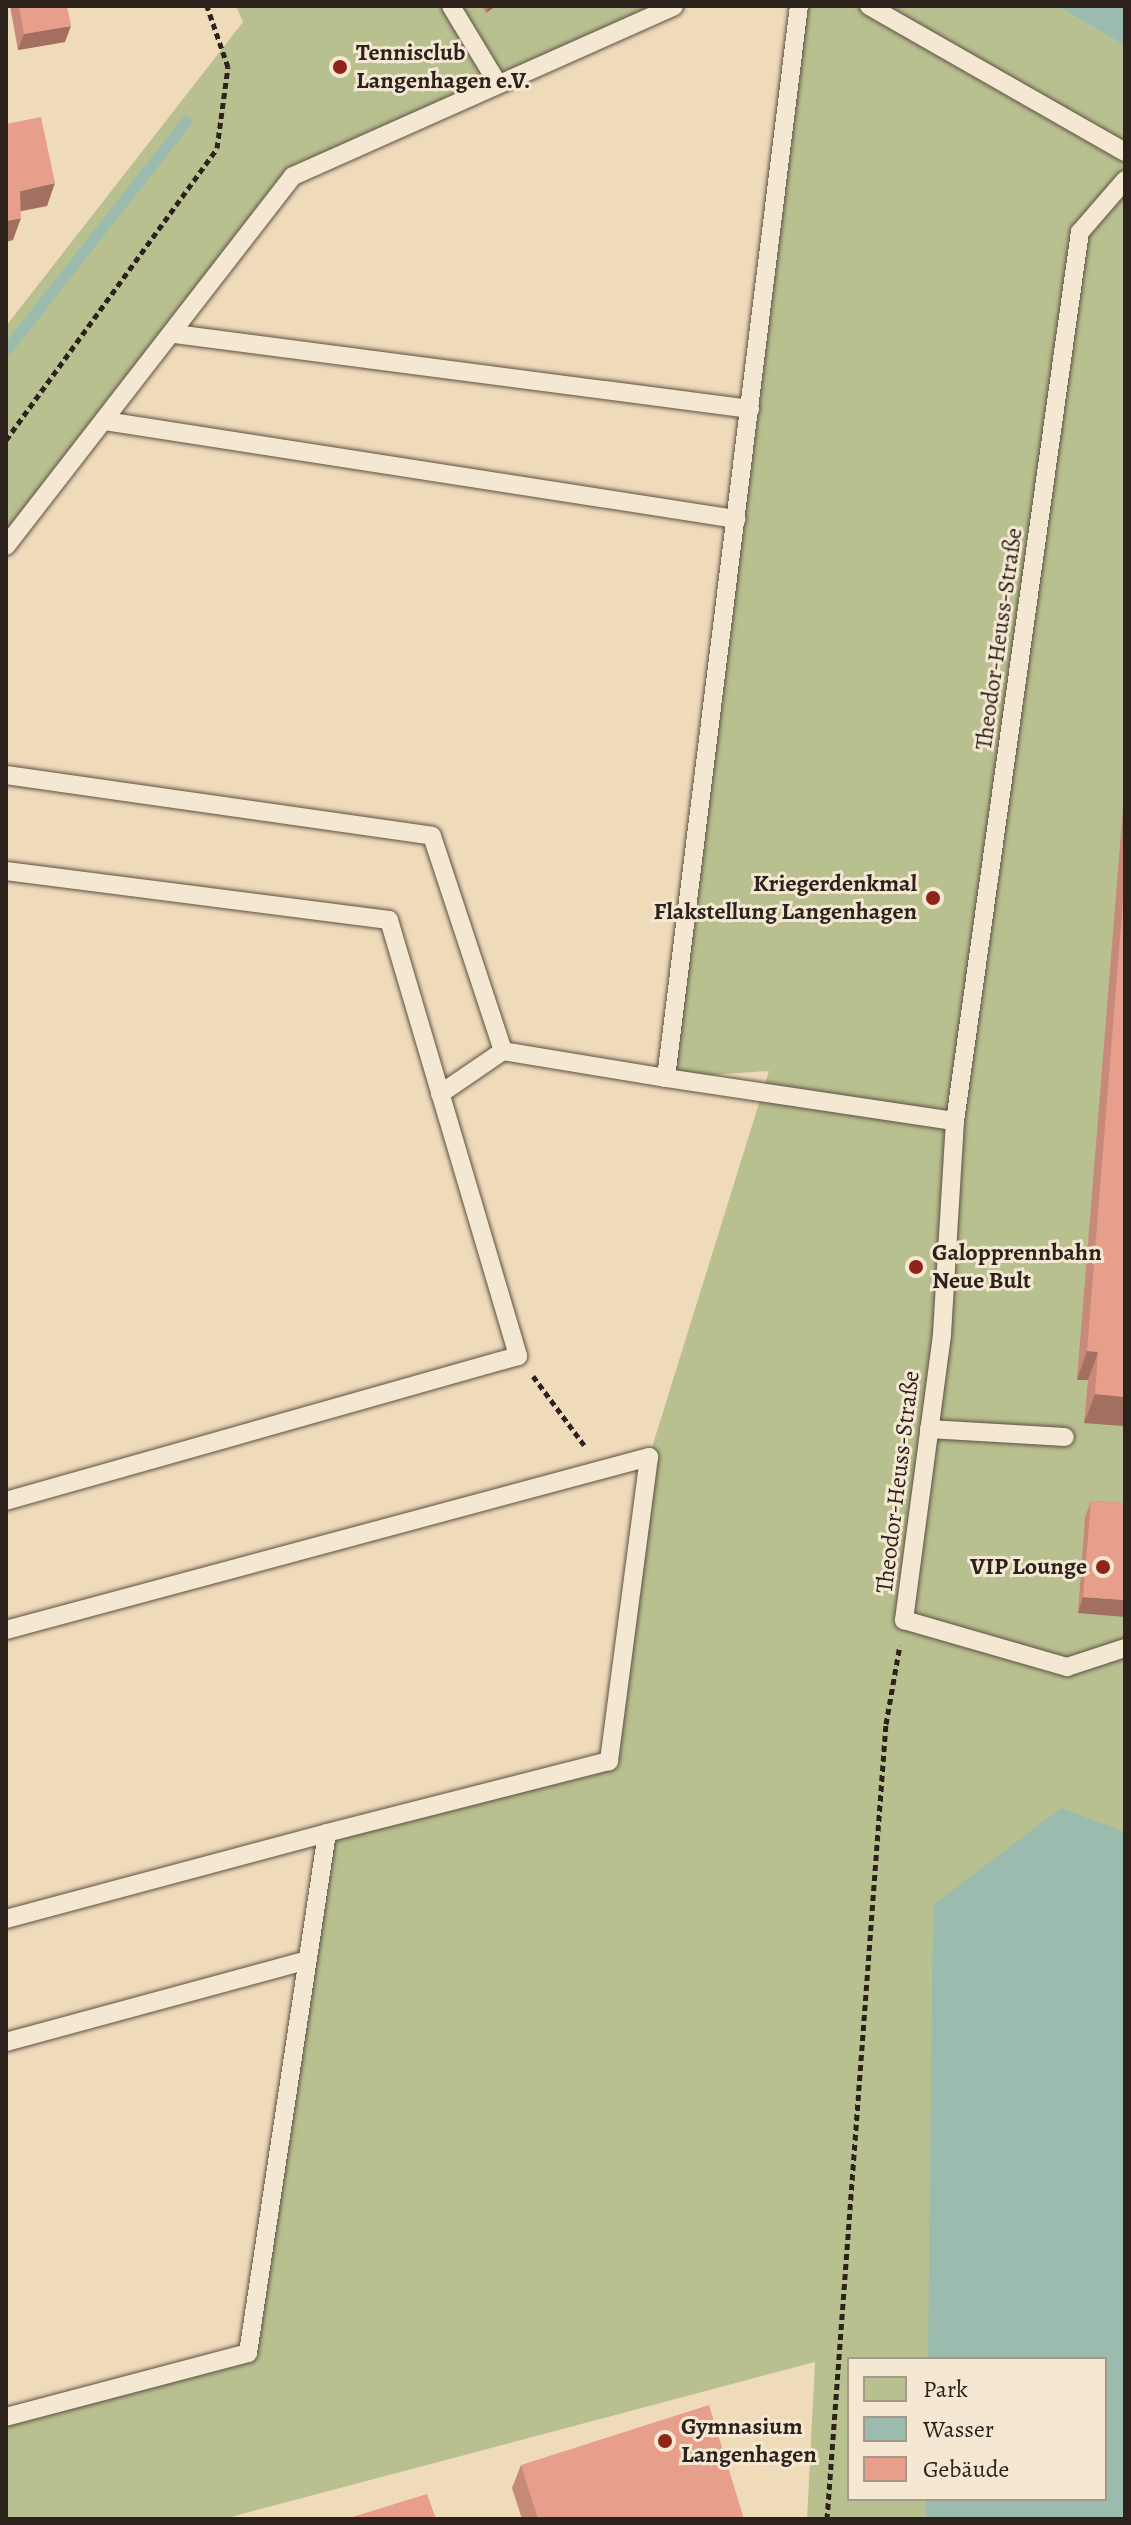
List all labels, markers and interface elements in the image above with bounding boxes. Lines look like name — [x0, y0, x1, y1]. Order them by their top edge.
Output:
place label: Tennisclub Langenhagen e.V. — [356, 39, 530, 95]
marker: Tennisclub Langenhagen e.V. — [331, 58, 349, 76]
street label: Theodor-Heuss-Straße — [969, 526, 1029, 752]
place label: Kriegerdenkmal Flakstellung Langenhagen — [654, 870, 917, 926]
marker: Kriegerdenkmal Flakstellung Langenhagen — [924, 889, 942, 907]
place label: Galopprennbahn Neue Bult — [932, 1239, 1102, 1295]
marker: Galopprennbahn Neue Bult — [907, 1258, 925, 1276]
street label: Theodor-Heuss-Straße — [870, 1369, 926, 1595]
place label: VIP Lounge — [970, 1553, 1087, 1581]
marker: VIP Lounge — [1094, 1558, 1112, 1576]
legend — [847, 2357, 1107, 2501]
text: Park — [923, 2373, 968, 2405]
place label: Gymnasium Langenhagen — [681, 2413, 817, 2469]
text: Wasser — [923, 2413, 994, 2445]
marker: Gymnasium Langenhagen — [656, 2432, 674, 2450]
text: Gebäude — [923, 2453, 1009, 2485]

